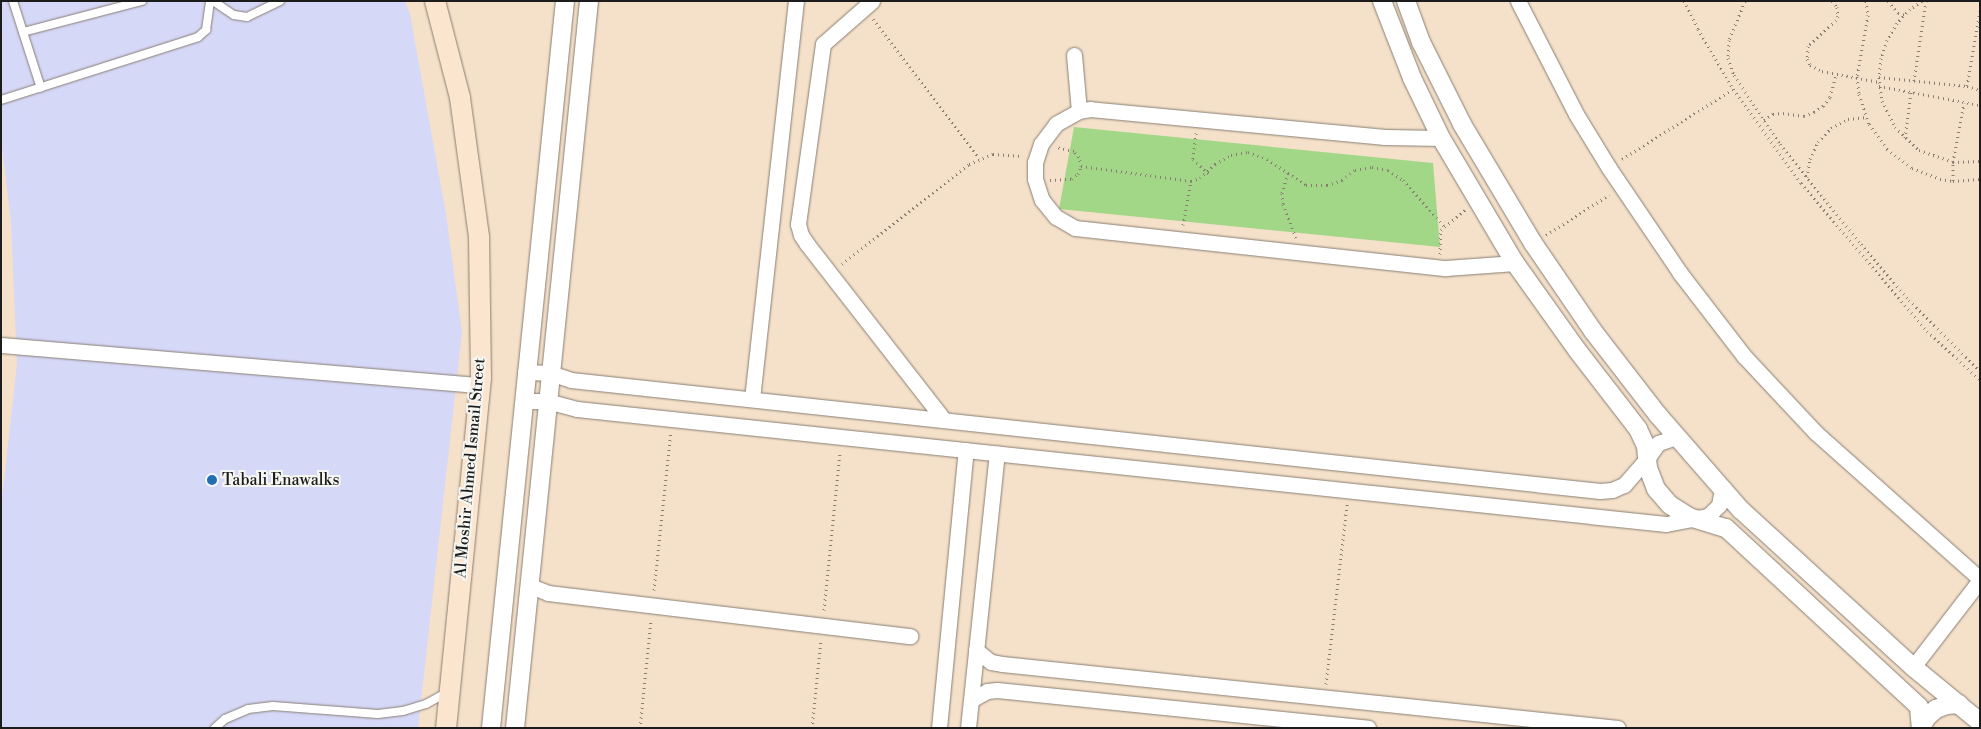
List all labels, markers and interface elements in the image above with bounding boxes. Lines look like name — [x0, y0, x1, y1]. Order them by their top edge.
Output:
street label: Al Moshir Ahmed Ismail Street — [451, 357, 489, 579]
place label: Tabali Enawalks — [222, 470, 340, 490]
marker: Tabali Enawalks — [206, 474, 218, 486]

